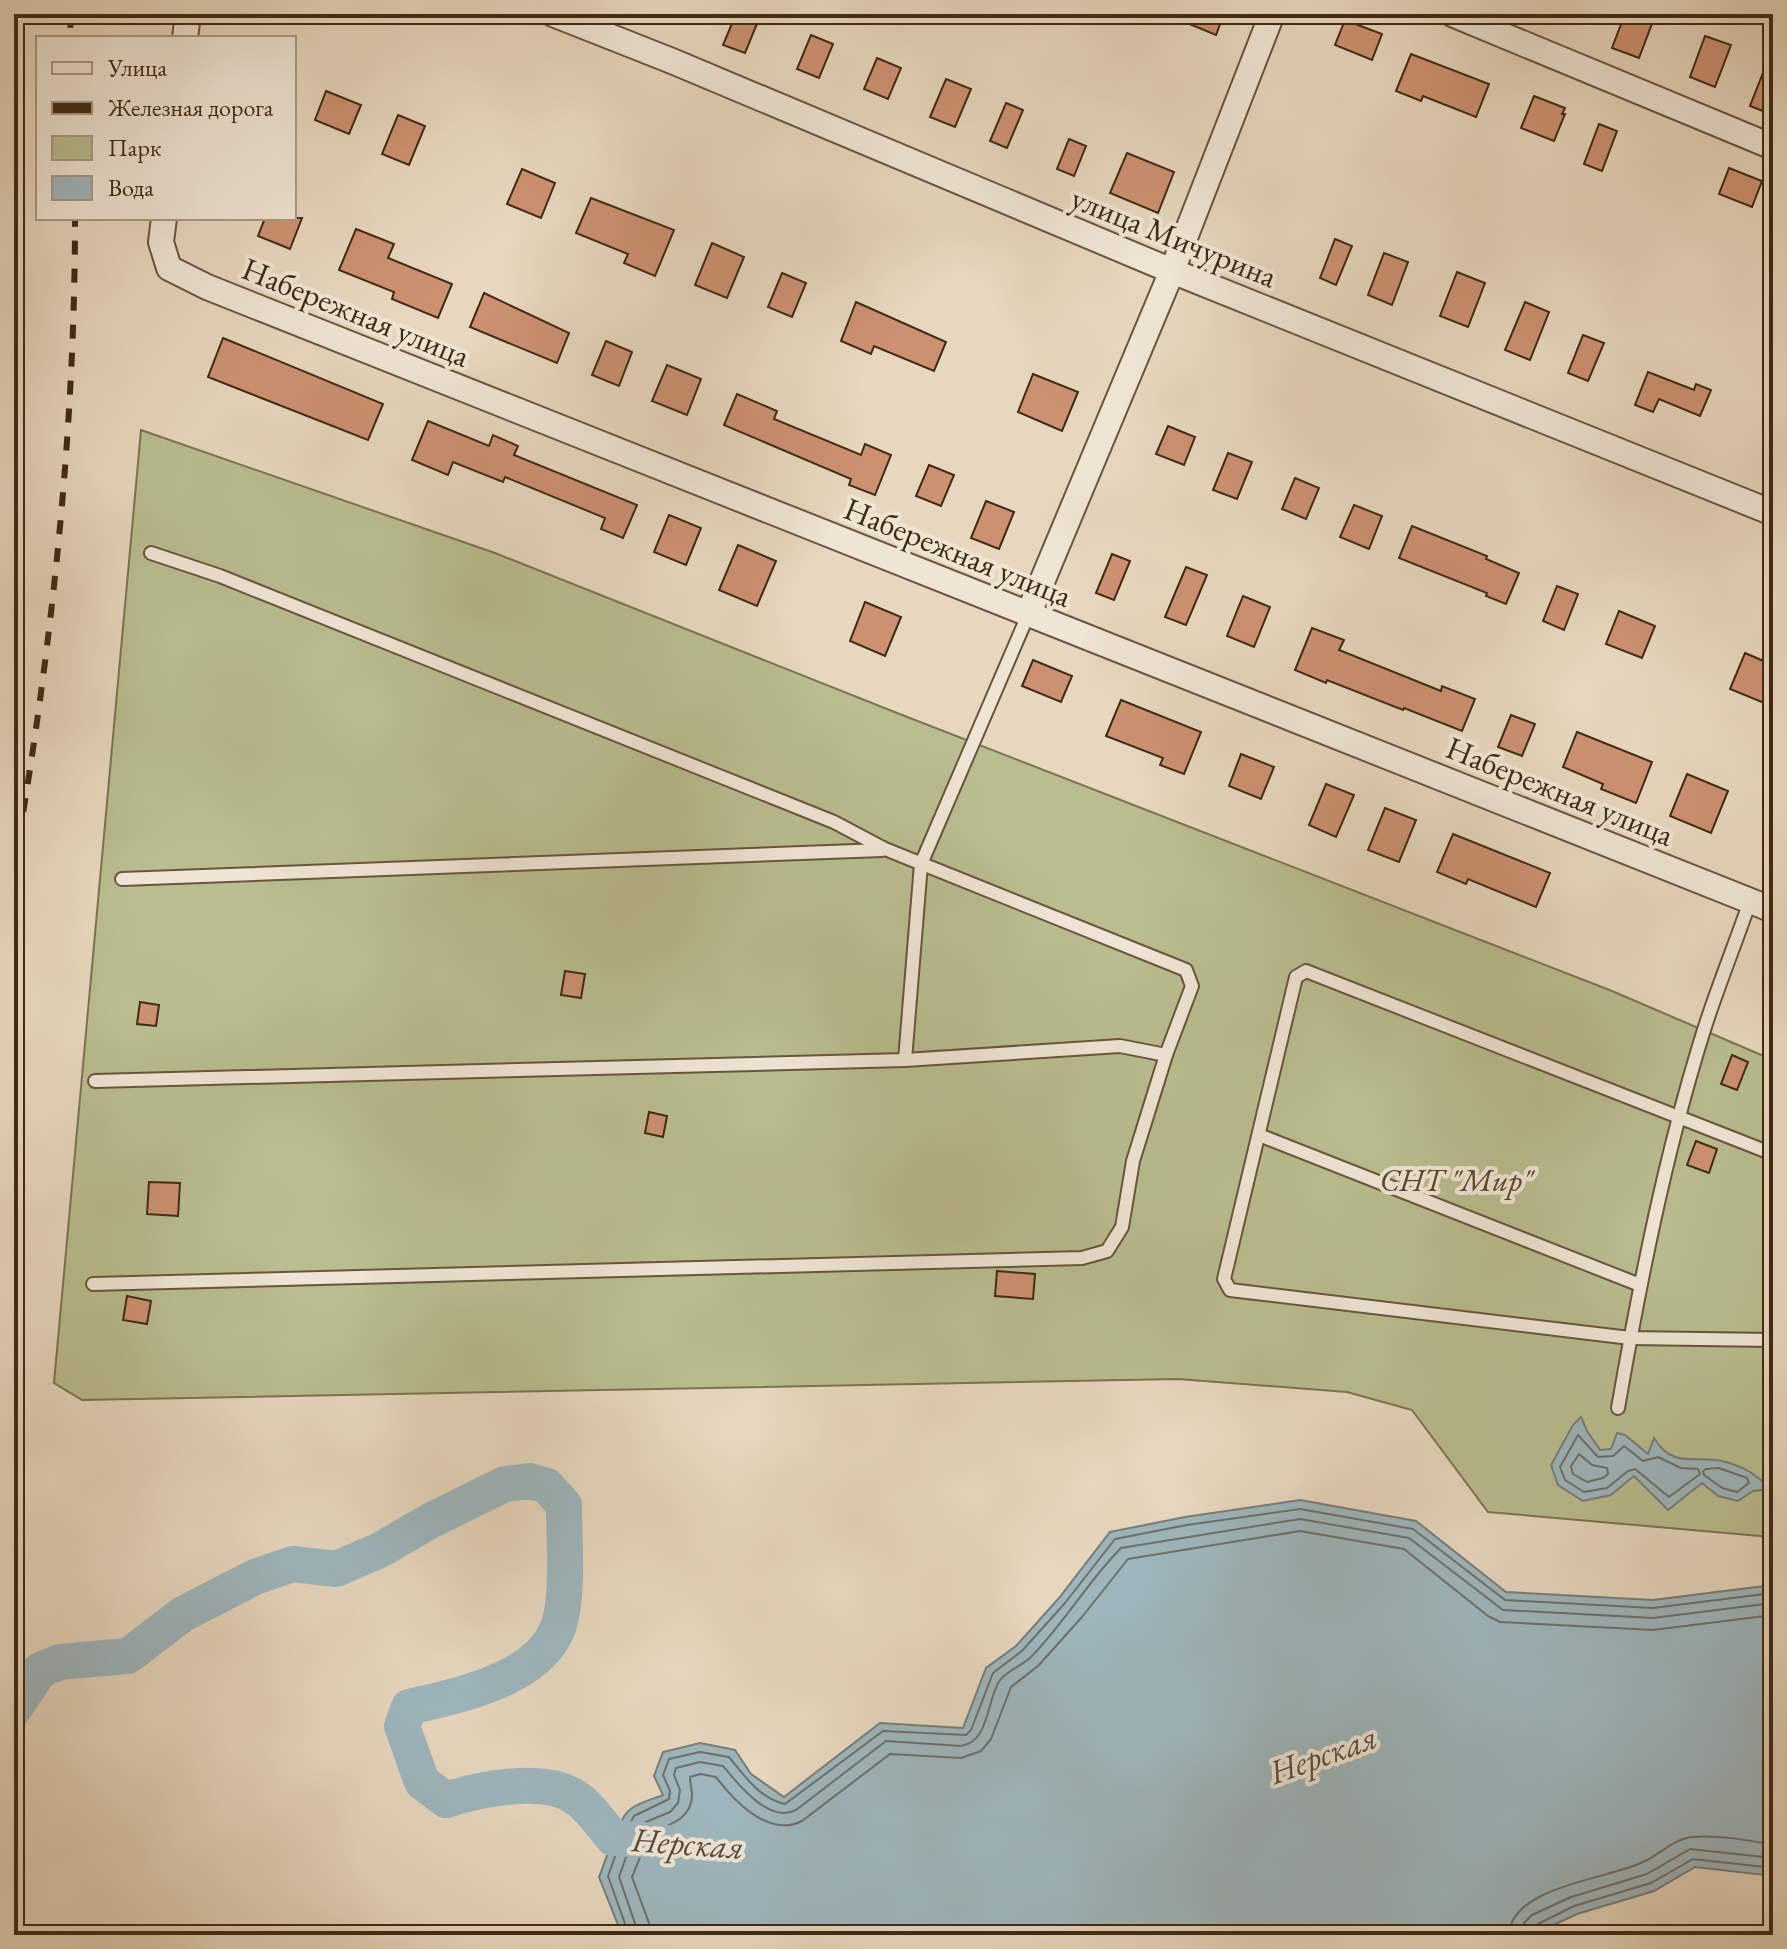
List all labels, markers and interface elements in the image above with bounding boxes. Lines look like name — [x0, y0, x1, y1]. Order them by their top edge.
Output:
legend — [36, 36, 296, 220]
text: Улица — [107, 52, 167, 83]
text: Железная дорога — [107, 92, 274, 123]
text: Парк — [108, 132, 162, 163]
text: Вода — [108, 172, 154, 203]
street label: улица Мичурина — [1065, 177, 1283, 297]
street label: Набережная улица — [236, 247, 476, 377]
street label: Набережная улица — [838, 487, 1078, 617]
street label: Набережная улица — [1440, 726, 1680, 856]
park label: СНТ "Мир" — [1379, 1159, 1536, 1201]
water label: Нерская — [1262, 1714, 1383, 1794]
water label: Нерская — [630, 1817, 745, 1869]

